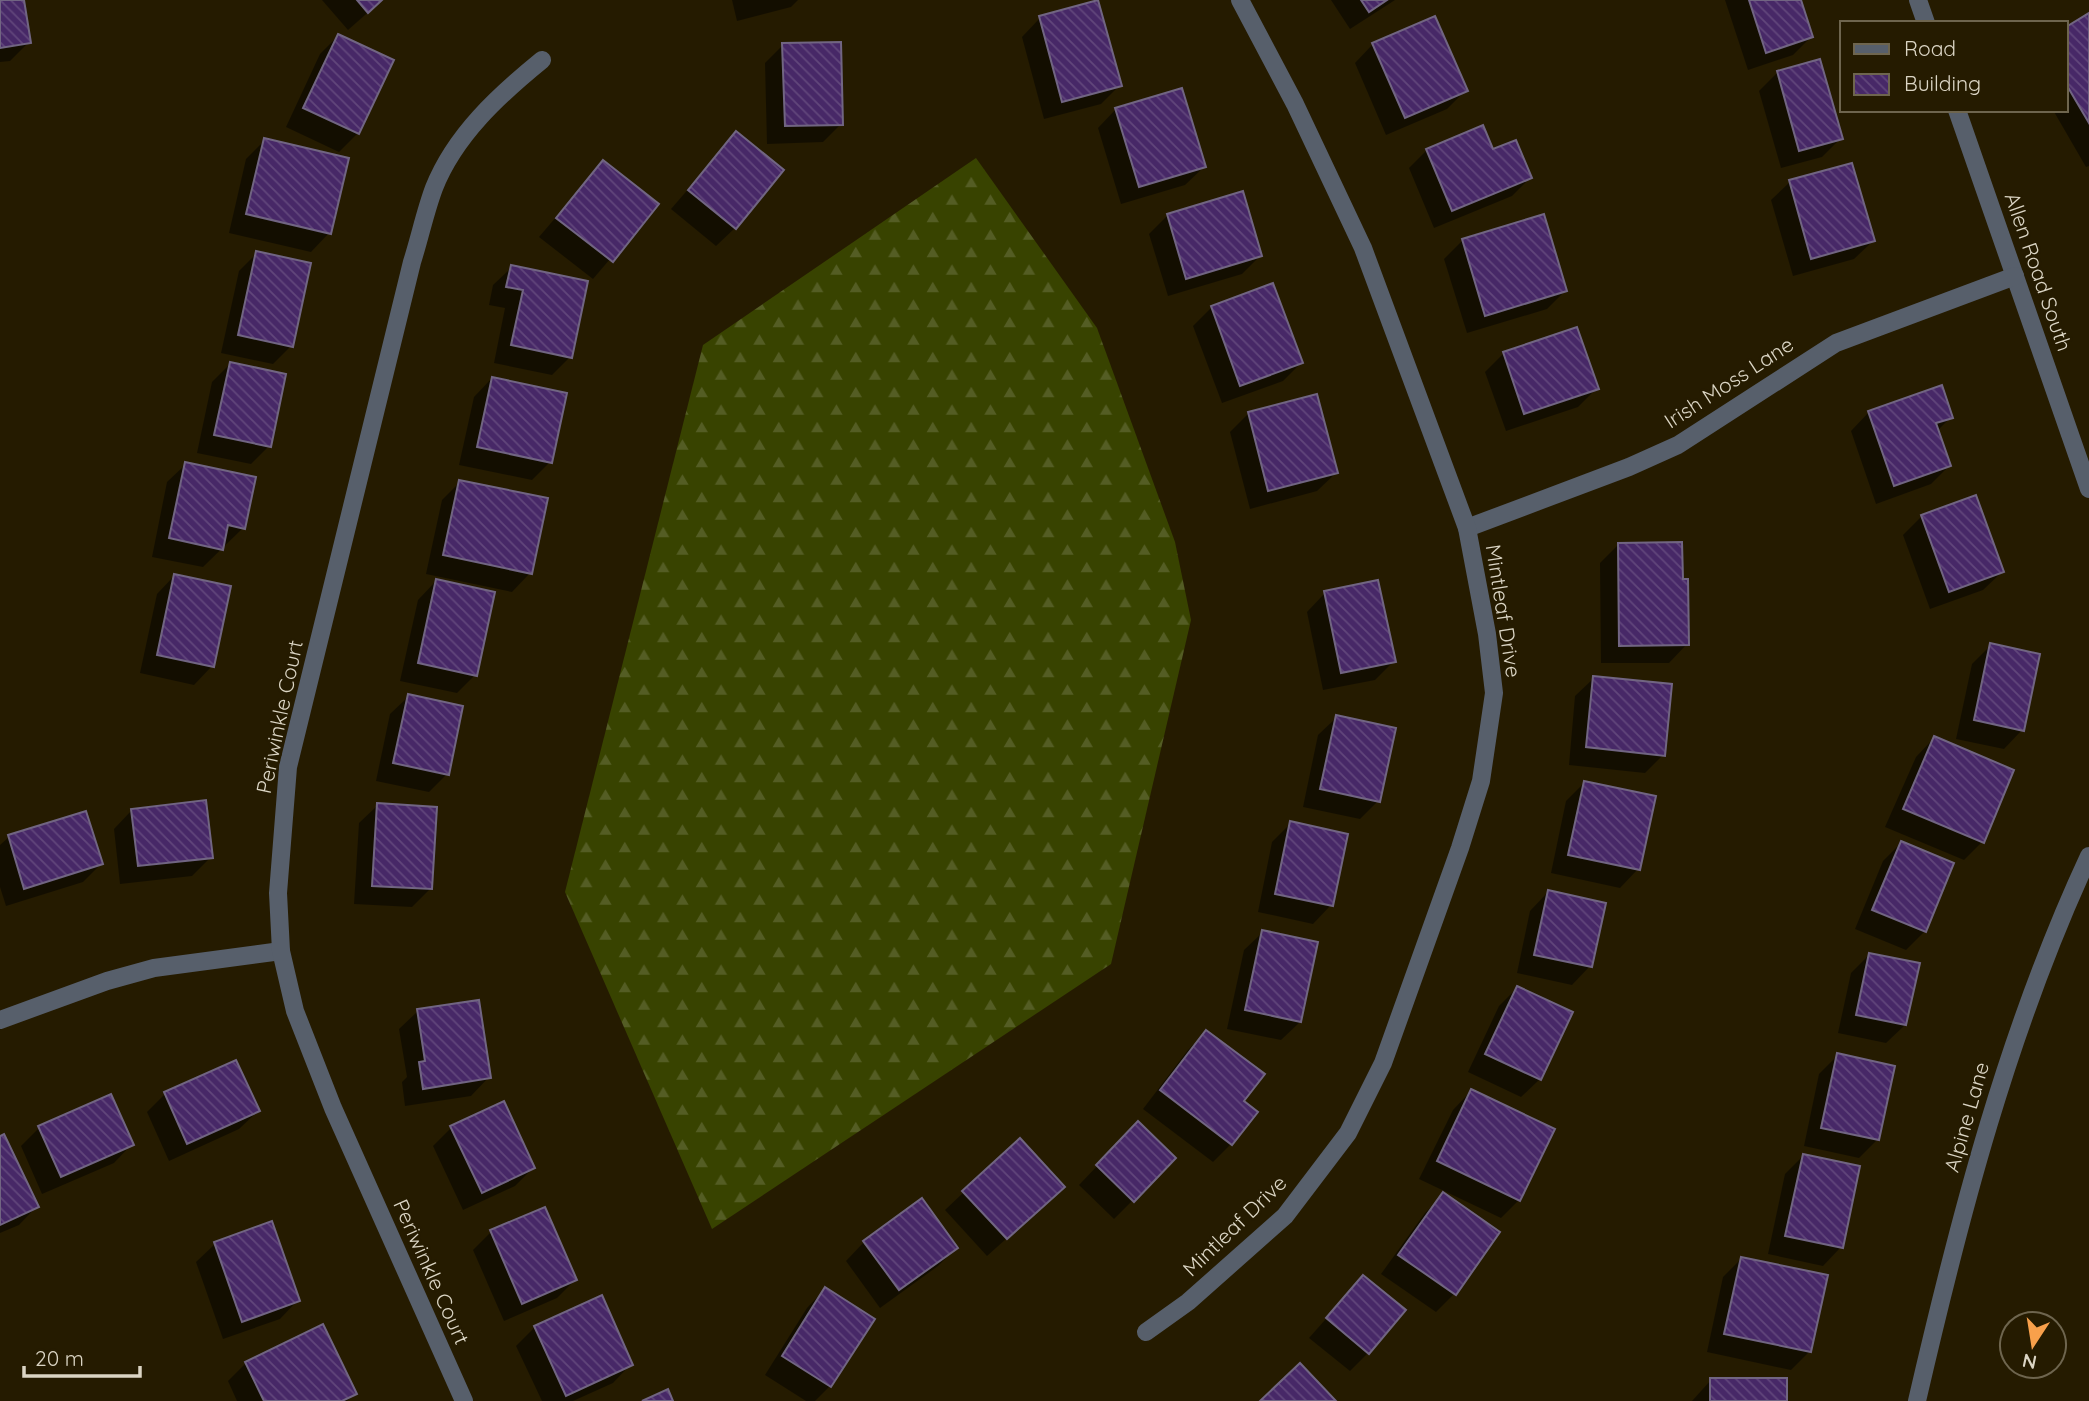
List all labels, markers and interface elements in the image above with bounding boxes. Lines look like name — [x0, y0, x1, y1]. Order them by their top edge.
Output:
legend — [1840, 21, 2068, 112]
text: Road — [1904, 35, 1956, 61]
text: Building — [1904, 70, 1981, 96]
street label: Allen Road South — [2000, 189, 2078, 354]
street label: Irish Moss Lane — [1659, 331, 1798, 434]
street label: Mintleaf Drive — [1481, 543, 1527, 679]
street label: Periwinkle Court — [250, 638, 308, 796]
street label: Alpine Lane — [1938, 1059, 1994, 1175]
street label: Mintleaf Drive — [1177, 1169, 1292, 1281]
street label: Periwinkle Court — [388, 1195, 476, 1348]
north arrow — [1998, 1310, 2068, 1380]
scale bar — [24, 1334, 140, 1378]
text: 20 m — [35, 1345, 84, 1371]
text: N — [2020, 1348, 2039, 1375]

